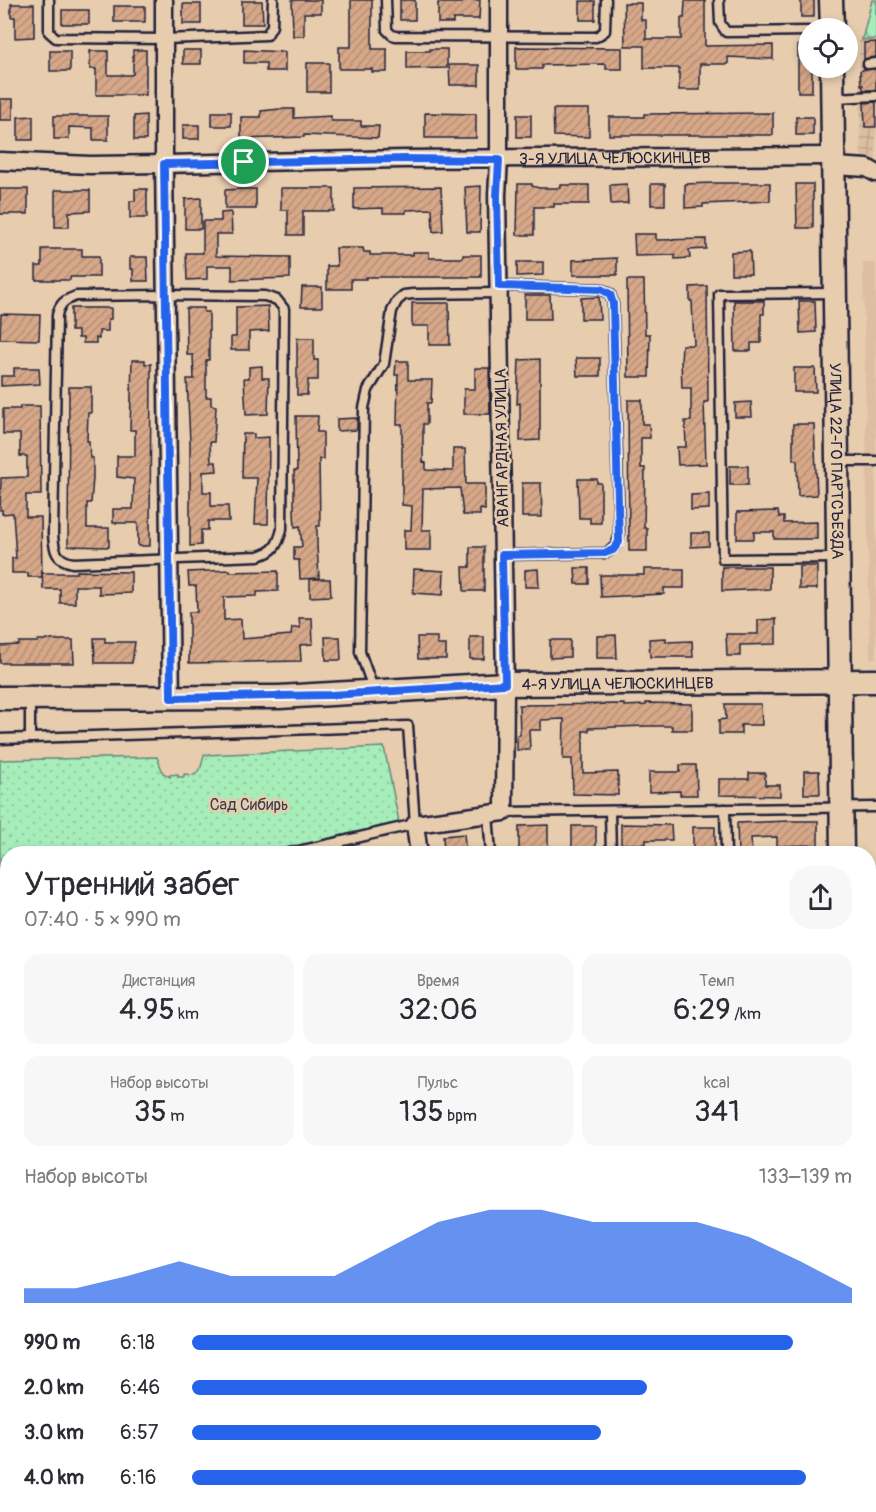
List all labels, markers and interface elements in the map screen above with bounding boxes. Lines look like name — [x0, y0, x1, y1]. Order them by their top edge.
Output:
map controls — [798, 18, 858, 78]
button: locate — [798, 18, 858, 78]
pin — [218, 136, 269, 187]
icon: arrive — [227, 145, 260, 178]
street label: 3-Я УЛИЦА ЧЕЛЮСКИНЦЕВ — [519, 148, 711, 169]
street label: УЛИЦА 22-ГО ПАРТСЪЕЗДА — [825, 363, 847, 559]
street label: АВАНГАРДНАЯ УЛИЦА — [491, 368, 513, 528]
street label: 4-Я УЛИЦА ЧЕЛЮСКИНЦЕВ — [522, 673, 714, 695]
park label: Сад Сибирь — [210, 795, 288, 815]
text: Утренний забег — [24, 864, 240, 905]
button: share — [789, 866, 852, 929]
text: 07:40 · 5 × 990 m — [24, 907, 181, 932]
text: Дистанция — [123, 971, 195, 991]
text: Время — [417, 971, 459, 991]
text: Темп — [699, 971, 735, 991]
text: 4.95 — [119, 991, 175, 1028]
text: 32:06 — [398, 991, 478, 1028]
text: 6:29 — [673, 991, 731, 1028]
text: km — [175, 1004, 199, 1024]
text: /km — [731, 1004, 761, 1024]
text: Набор высоты — [109, 1073, 209, 1093]
text: Пульс — [418, 1073, 458, 1093]
text: kcal — [704, 1073, 730, 1093]
text: 35 — [134, 1093, 167, 1130]
text: 135 — [399, 1093, 444, 1130]
text: 341 — [694, 1093, 740, 1130]
text: m — [167, 1106, 184, 1126]
text: bpm — [444, 1106, 477, 1126]
text: Набор высоты — [24, 1164, 148, 1189]
text: 133–139 m — [759, 1164, 852, 1189]
text: 990 m — [24, 1330, 80, 1355]
text: 6:18 — [120, 1330, 155, 1355]
text: 2.0 km — [24, 1375, 84, 1400]
text: 6:46 — [120, 1375, 160, 1400]
text: 3.0 km — [24, 1420, 84, 1445]
text: 6:57 — [120, 1420, 158, 1445]
text: 4.0 km — [24, 1465, 84, 1490]
text: 6:16 — [120, 1465, 156, 1490]

